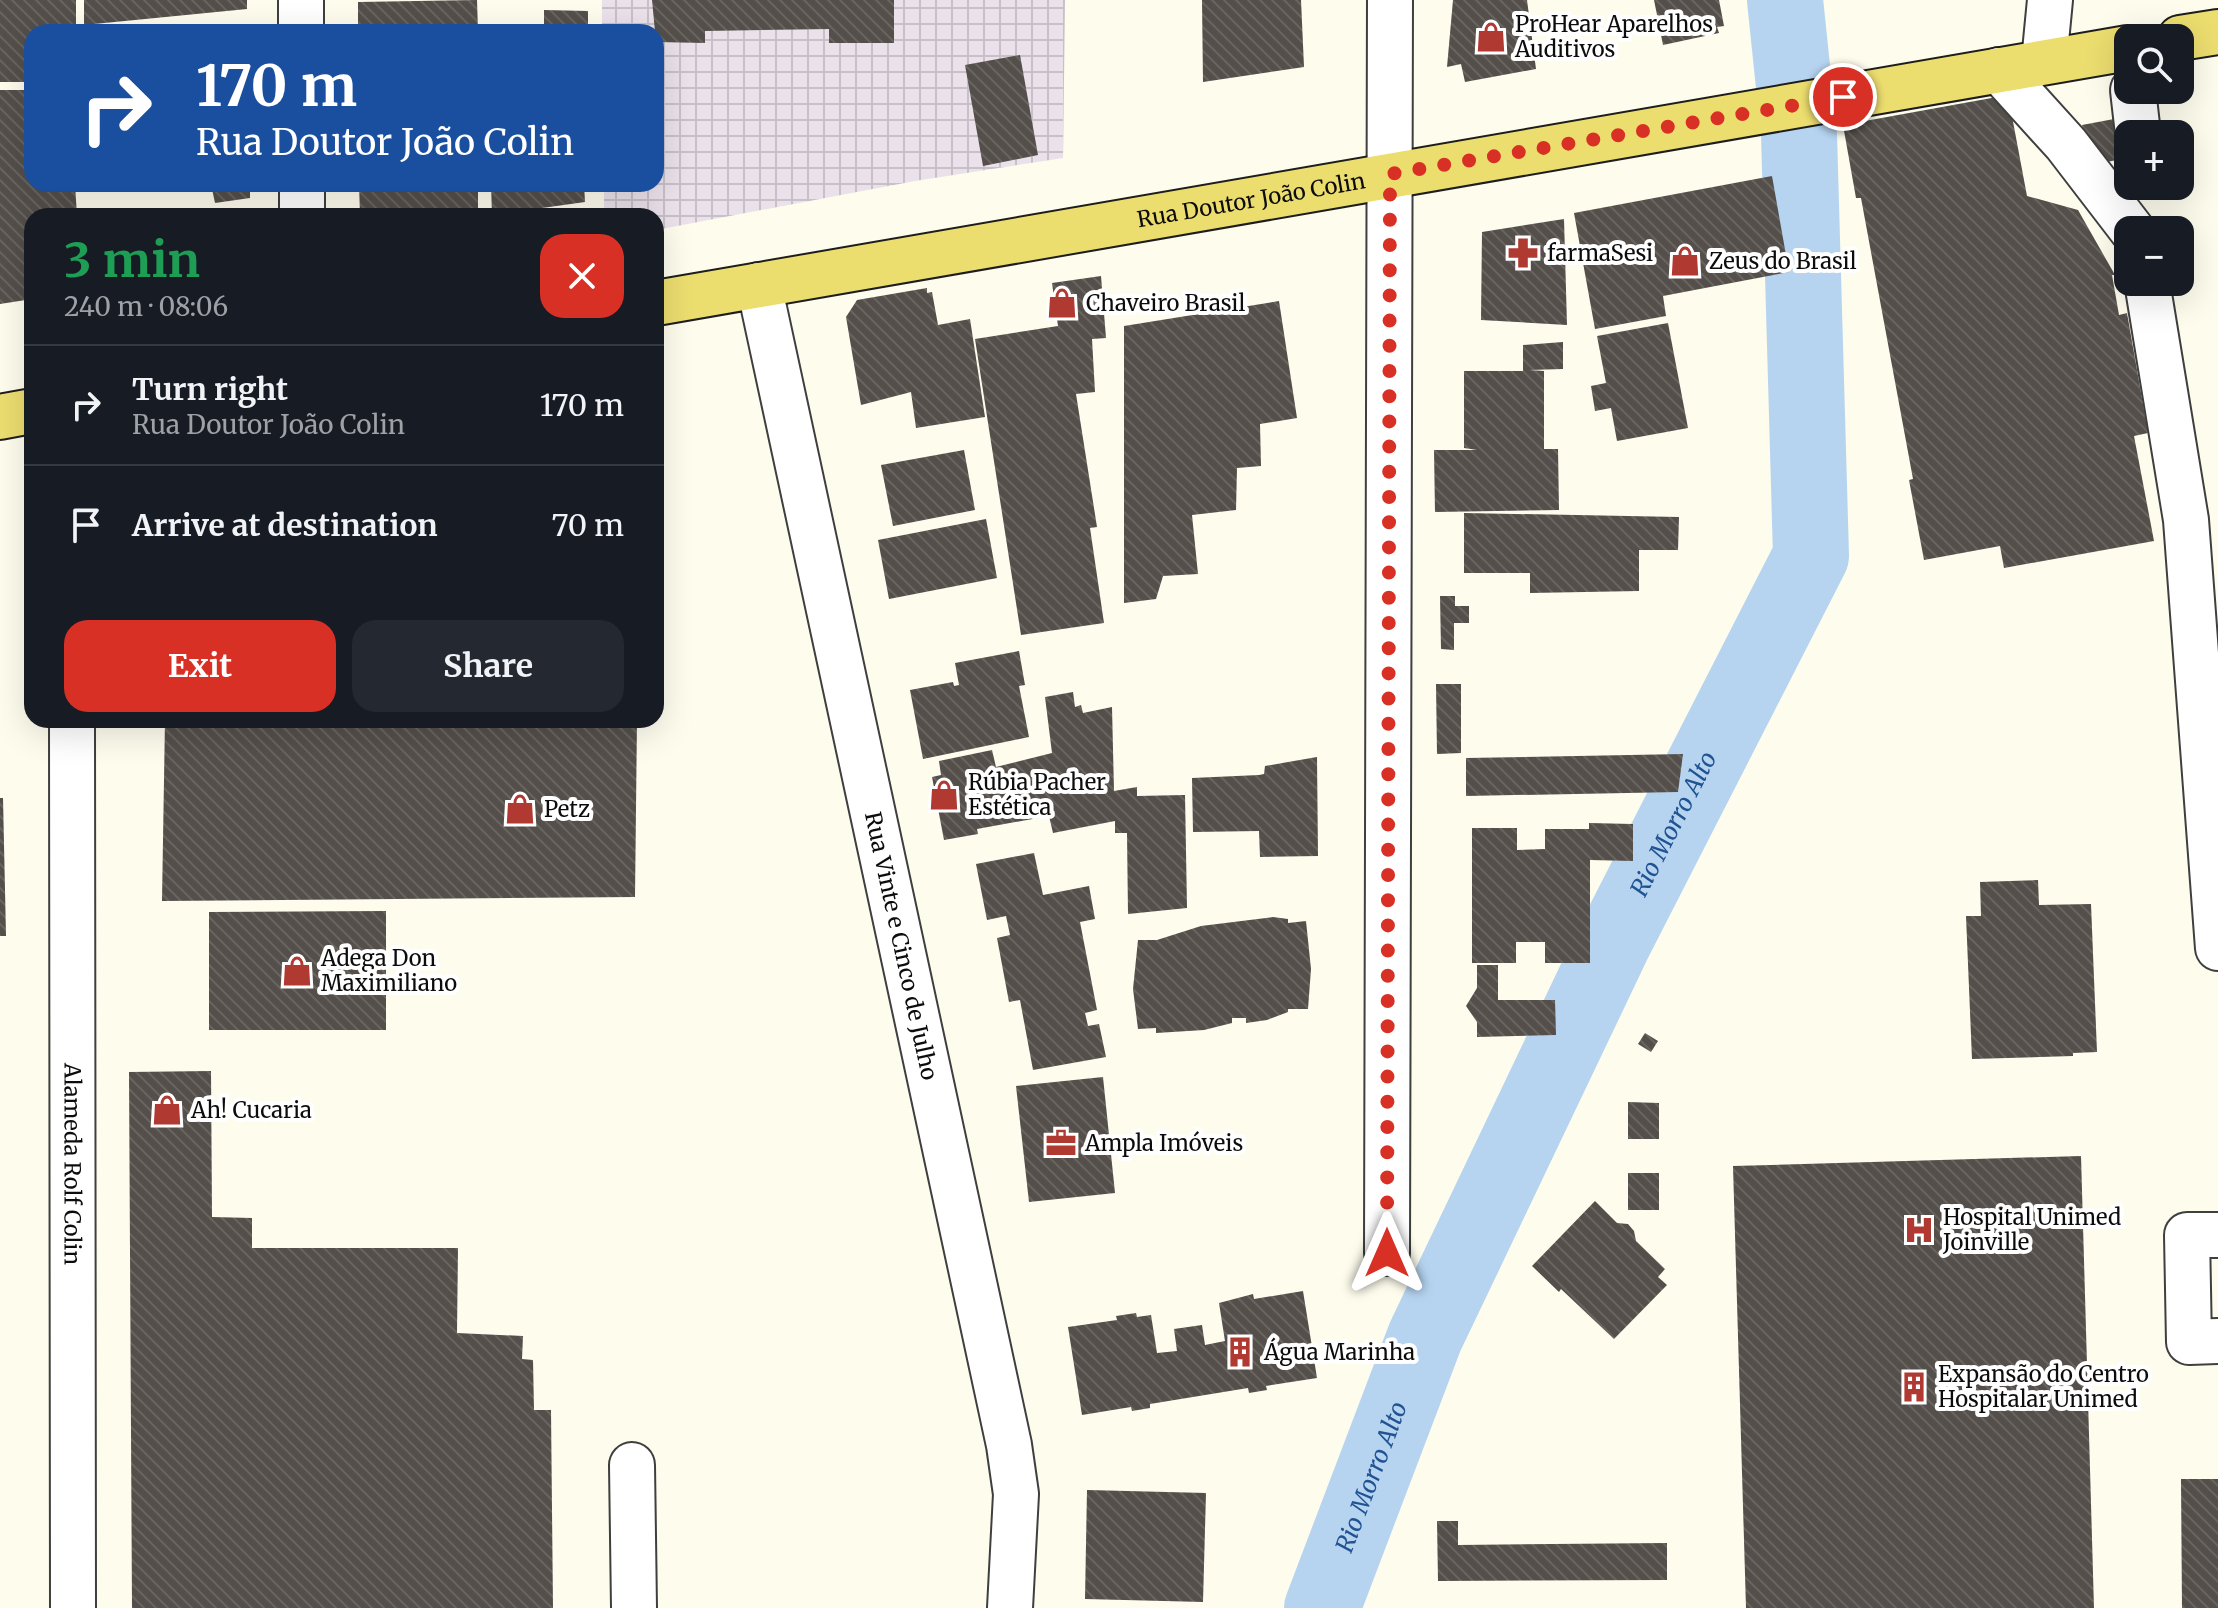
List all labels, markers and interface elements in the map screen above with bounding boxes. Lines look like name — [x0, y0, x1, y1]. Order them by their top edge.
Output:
place label: ProHear Aparelhos Auditivos — [1514, 10, 1713, 63]
shop icon: ProHear Aparelhos Auditivos — [1474, 20, 1508, 54]
map controls — [2114, 24, 2194, 296]
button: search — [2114, 24, 2194, 104]
text: 170 m — [196, 51, 357, 121]
icon: right — [64, 56, 168, 160]
pin — [1809, 63, 1877, 131]
icon: arrive — [1821, 75, 1865, 119]
text: Rua Doutor João Colin — [196, 120, 574, 165]
button: + — [2114, 120, 2194, 200]
street label: Rua Doutor João Colin — [1135, 166, 1368, 233]
button: − — [2114, 216, 2194, 296]
text: 3 min — [64, 230, 200, 290]
button: close — [540, 234, 624, 318]
pharmacy icon: farmaSesi — [1506, 236, 1540, 270]
place label: farmaSesi — [1547, 239, 1653, 267]
shop icon: Zeus do Brasil — [1668, 244, 1702, 278]
place label: Zeus do Brasil — [1709, 247, 1857, 275]
shop icon: Chaveiro Brasil — [1045, 286, 1079, 320]
place label: Chaveiro Brasil — [1086, 289, 1245, 317]
text: 240 m · 08:06 — [64, 290, 228, 323]
text: Turn right — [132, 370, 288, 408]
icon: right — [64, 383, 108, 427]
text: 170 m — [540, 386, 624, 424]
text: Rua Doutor João Colin — [132, 408, 405, 441]
icon: arrive — [64, 503, 108, 547]
text: Arrive at destination — [132, 506, 438, 544]
text: 70 m — [551, 506, 624, 544]
button: Exit — [64, 620, 336, 712]
button: Share — [352, 620, 624, 712]
water label: Rio Morro Alto — [1623, 746, 1723, 902]
place label: Rúbia Pacher Estética — [968, 768, 1106, 821]
shop icon: Rúbia Pacher Estética — [927, 778, 961, 812]
shop icon: Petz — [503, 792, 537, 826]
place label: Petz — [544, 795, 590, 823]
street label: Rua Vinte e Cinco de Julho — [859, 809, 944, 1083]
place label: Adega Don Maximiliano — [320, 944, 457, 997]
shop icon: Adega Don Maximiliano — [280, 954, 314, 988]
street label: Alameda Rolf Colin — [58, 1062, 87, 1265]
shop icon: Ah! Cucaria — [150, 1093, 184, 1127]
place label: Ah! Cucaria — [190, 1096, 312, 1124]
office icon: Ampla Imóveis — [1044, 1126, 1078, 1160]
place label: Ampla Imóveis — [1084, 1129, 1243, 1157]
place label: Hospital Unimed Joinville — [1942, 1203, 2121, 1256]
position arrow — [1345, 1211, 1429, 1295]
hospital icon: Hospital Unimed Joinville — [1902, 1213, 1936, 1247]
building icon: Água Marinha — [1223, 1335, 1257, 1369]
place label: Água Marinha — [1263, 1337, 1415, 1366]
place label: Expansão do Centro Hospitalar Unimed — [1938, 1360, 2149, 1413]
building icon: Expansão do Centro Hospitalar Unimed — [1897, 1370, 1931, 1404]
water label: Rio Morro Alto — [1329, 1397, 1414, 1557]

